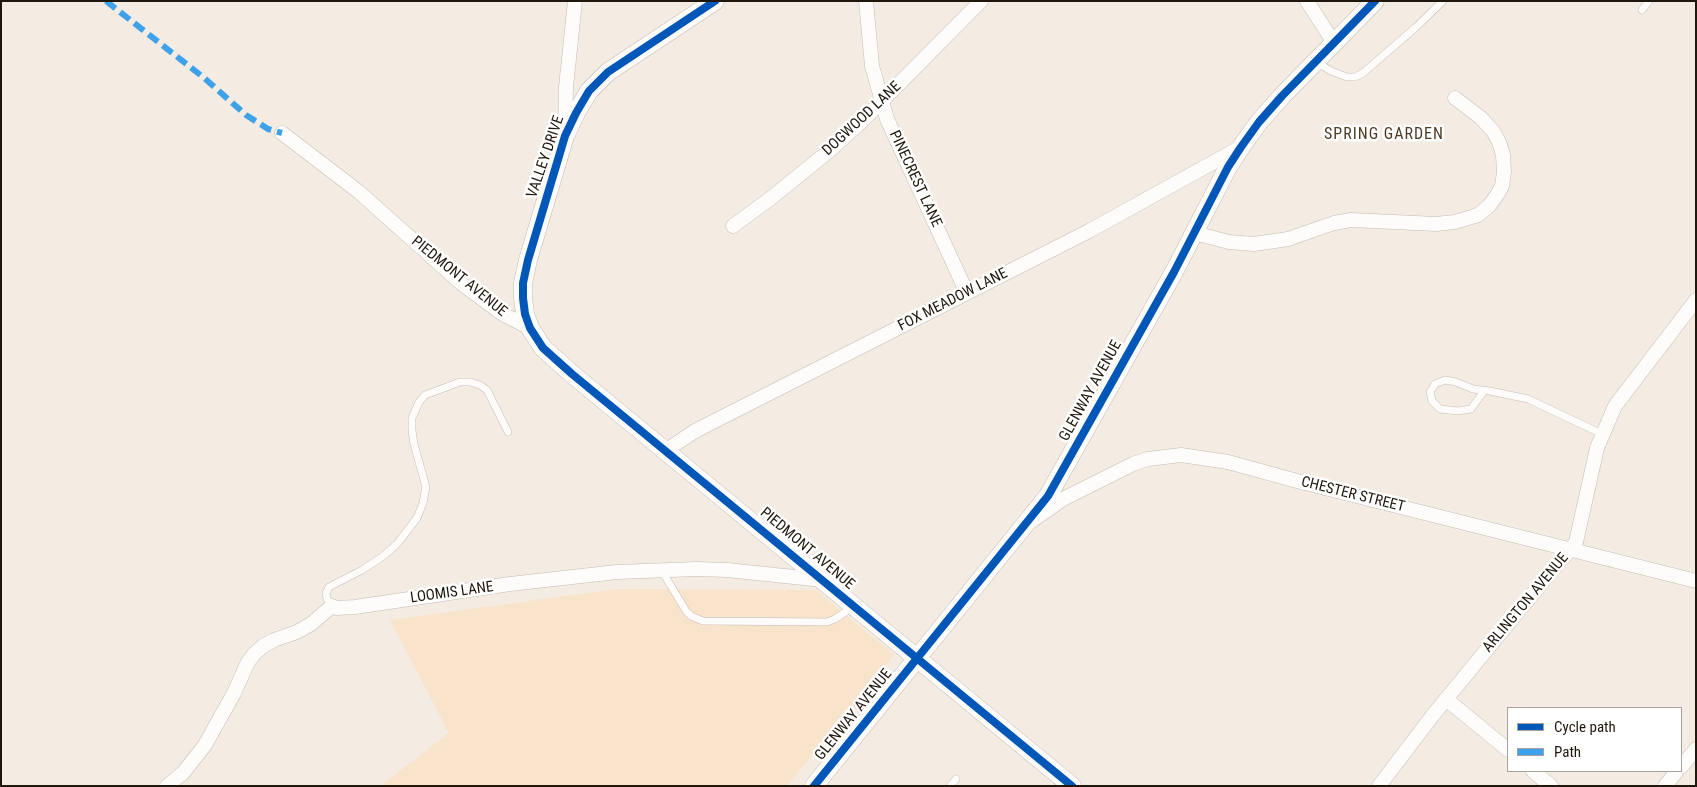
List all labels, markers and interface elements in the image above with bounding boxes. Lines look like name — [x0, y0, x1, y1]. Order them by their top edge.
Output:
street label: DOGWOOD LANE — [819, 78, 905, 160]
street label: VALLEY DRIVE — [524, 114, 568, 200]
district label: SPRING GARDEN — [1322, 125, 1446, 145]
street label: PINECREST LANE — [885, 128, 945, 230]
street label: PIEDMONT AVENUE — [408, 233, 510, 321]
street label: FOX MEADOW LANE — [895, 265, 1011, 335]
street label: GLENWAY AVENUE — [1056, 338, 1126, 444]
street label: CHESTER STREET — [1299, 473, 1407, 517]
street label: PIEDMONT AVENUE — [756, 504, 858, 594]
street label: ARLINGTON AVENUE — [1479, 550, 1573, 656]
street label: LOOMIS LANE — [409, 578, 495, 608]
street label: GLENWAY AVENUE — [812, 666, 896, 764]
legend — [1507, 707, 1682, 772]
text: Cycle path — [1554, 718, 1616, 736]
text: Path — [1554, 743, 1581, 761]

